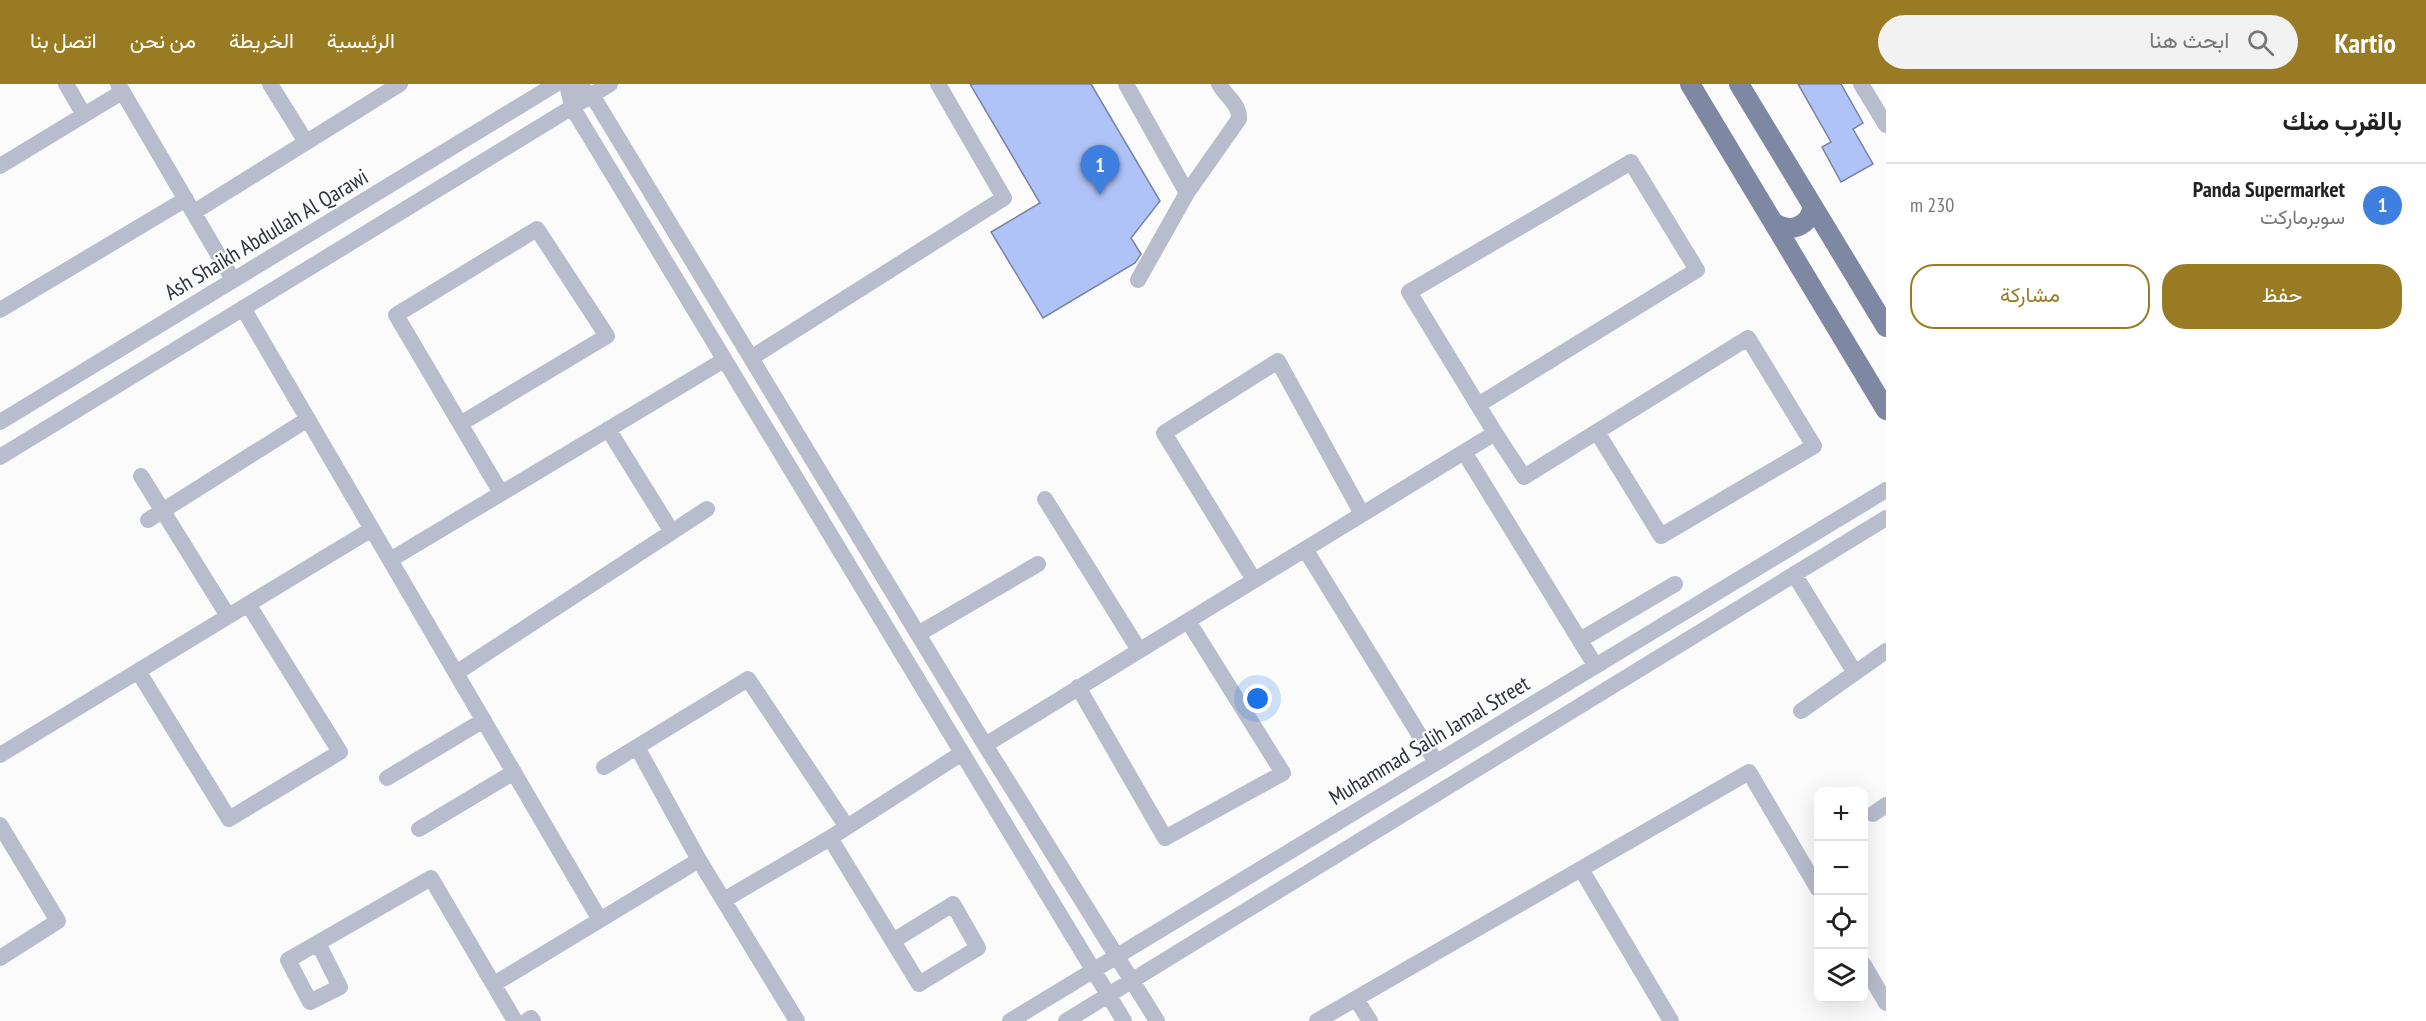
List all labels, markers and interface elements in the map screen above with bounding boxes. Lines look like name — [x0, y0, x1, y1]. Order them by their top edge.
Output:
search box — [1878, 15, 2298, 69]
text: Kartio — [2334, 24, 2396, 61]
text: ابحث هنا — [2149, 26, 2229, 54]
icon: search — [2244, 26, 2277, 59]
text: اتصل بنا — [30, 27, 97, 54]
text: من نحن — [130, 27, 196, 54]
text: الخريطة — [229, 27, 294, 54]
text: الرئيسية — [327, 27, 395, 54]
text: بالقرب منك — [2283, 104, 2402, 137]
pin: 1 — [1080, 146, 1120, 195]
street label: Ash Shaikh Abdullah Al Qarawi — [159, 162, 373, 306]
text: Panda Supermarket — [2193, 175, 2345, 203]
text: 230 m — [1910, 192, 1954, 218]
text: 1 — [2378, 192, 2387, 218]
text: سوبرماركت — [2260, 204, 2345, 230]
button: مشاركة — [1910, 264, 2150, 329]
button: حفظ — [2162, 264, 2402, 329]
street label: Muhammad Salih Jamal Street — [1324, 669, 1534, 811]
your location — [1243, 684, 1272, 713]
map controls — [1814, 787, 1868, 1003]
button: + — [1814, 787, 1868, 841]
button: − — [1814, 841, 1868, 895]
button: locate — [1814, 895, 1868, 949]
button: layers — [1814, 949, 1868, 1003]

